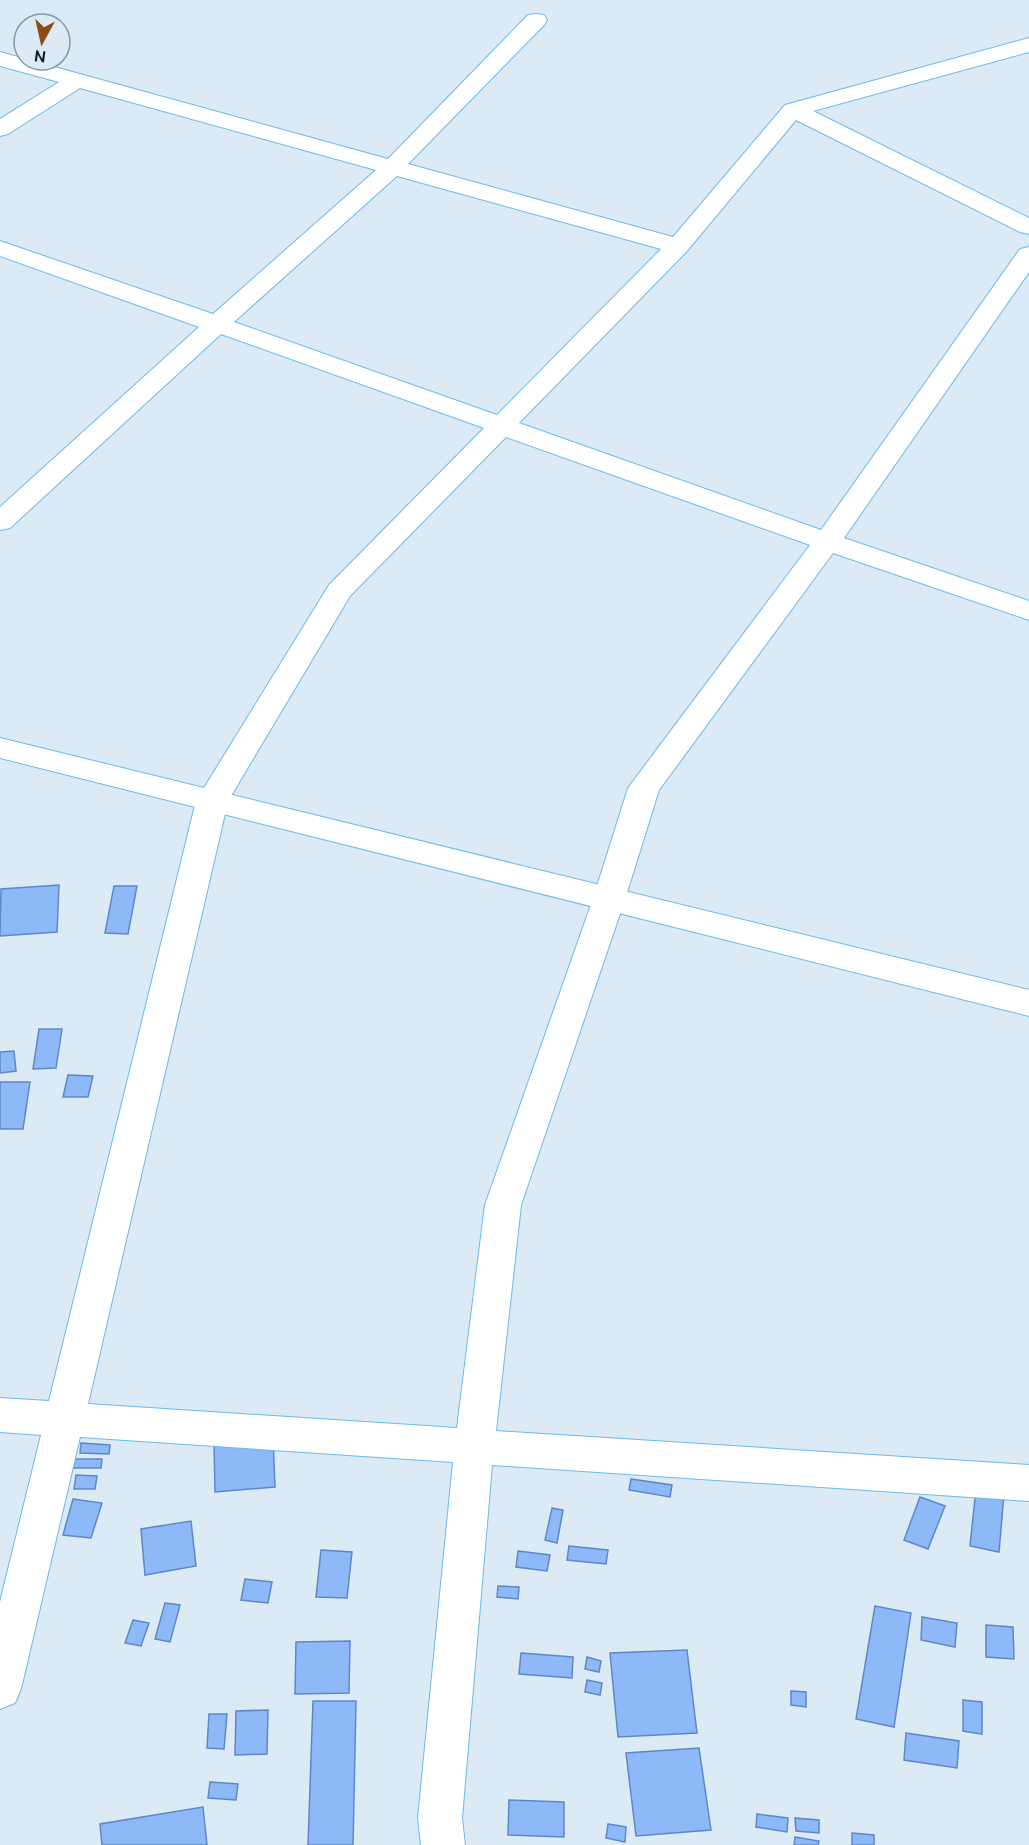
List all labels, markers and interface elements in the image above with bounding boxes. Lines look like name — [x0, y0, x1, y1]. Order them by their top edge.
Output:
north arrow — [12, 12, 72, 72]
text: N — [33, 47, 47, 67]

